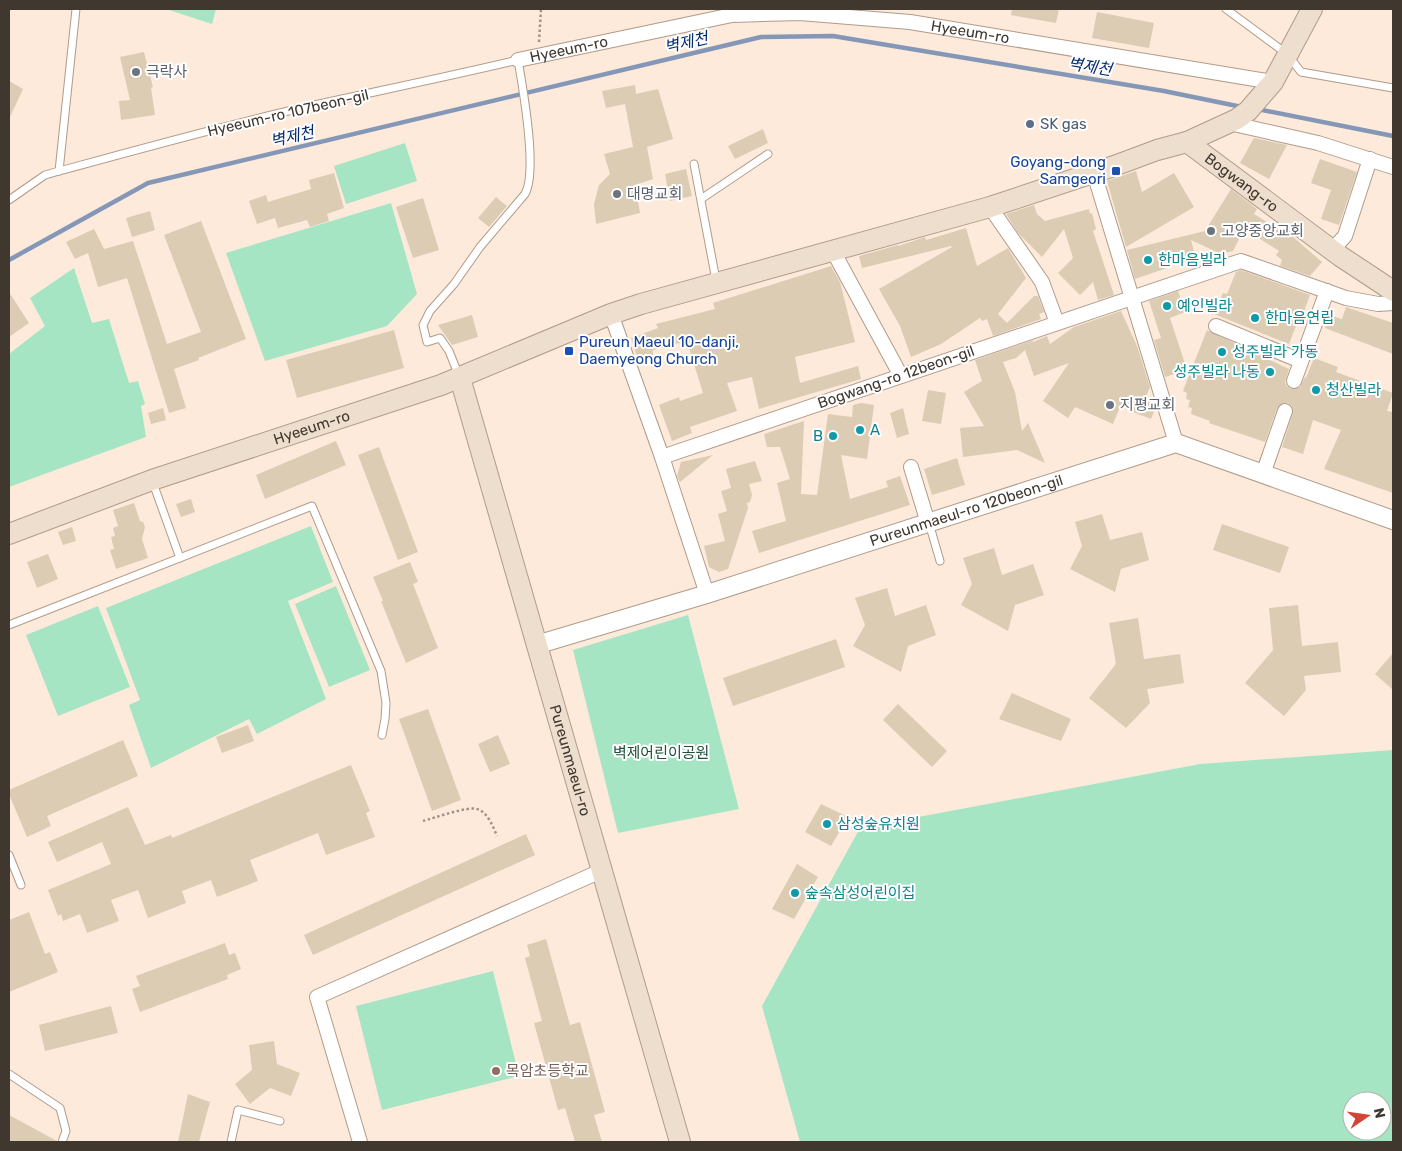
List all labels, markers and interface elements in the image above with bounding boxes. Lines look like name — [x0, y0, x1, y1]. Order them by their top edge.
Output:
street label: Hyeeum-ro — [929, 17, 1011, 47]
water label: 벽제천 — [662, 28, 712, 57]
street label: Hyeeum-ro — [528, 32, 610, 66]
water label: 벽제천 — [1067, 54, 1115, 80]
place label: 극락사 — [146, 63, 188, 81]
marker: 극락사 — [130, 66, 142, 78]
street label: Hyeeum-ro 107beon-gil — [206, 86, 370, 140]
place label: SK gas — [1040, 115, 1087, 133]
marker: SK gas — [1024, 118, 1036, 130]
water label: 벽제천 — [268, 122, 318, 151]
street label: Bogwang-ro — [1201, 149, 1282, 216]
place label: Goyang-dong Samgeori — [1010, 153, 1106, 188]
marker: Goyang-dong Samgeori — [1110, 165, 1122, 177]
place label: 대명교회 — [627, 185, 682, 203]
marker: 대명교회 — [611, 188, 623, 200]
place label: 고양중앙교회 — [1221, 222, 1304, 240]
marker: 고양중앙교회 — [1205, 225, 1217, 237]
place label: 한마음빌라 — [1158, 251, 1227, 269]
marker: 한마음빌라 — [1142, 254, 1154, 266]
place label: 예인빌라 — [1177, 297, 1232, 315]
marker: 예인빌라 — [1161, 300, 1173, 312]
place label: 한마음연립 — [1265, 309, 1334, 327]
marker: 한마음연립 — [1249, 312, 1261, 324]
place label: Pureun Maeul 10-danji, Daemyeong Church — [579, 333, 739, 368]
street label: Bogwang-ro 12beon-gil — [815, 342, 977, 412]
place label: 성주빌라 가동 — [1232, 343, 1318, 361]
marker: Pureun Maeul 10-danji, Daemyeong Church — [563, 345, 575, 357]
marker: 성주빌라 가동 — [1216, 346, 1228, 358]
place label: 성주빌라 나동 — [1174, 363, 1260, 381]
marker: 성주빌라 나동 — [1264, 366, 1276, 378]
place label: 청산빌라 — [1326, 381, 1381, 399]
marker: 청산빌라 — [1310, 384, 1322, 396]
place label: 지평교회 — [1120, 396, 1175, 414]
marker: 지평교회 — [1104, 399, 1116, 411]
street label: Hyeeum-ro — [271, 407, 352, 448]
place label: A — [870, 421, 880, 439]
marker: A — [854, 424, 866, 436]
place label: B — [813, 427, 823, 445]
marker: B — [827, 430, 839, 442]
street label: Pureunmaeul-ro 120beon-gil — [868, 471, 1065, 550]
street label: Pureunmaeul-ro — [546, 703, 595, 818]
park label: 벽제어린이공원 — [613, 744, 709, 762]
place label: 삼성숲유치원 — [837, 815, 920, 833]
marker: 삼성숲유치원 — [821, 818, 833, 830]
place label: 숲속삼성어린이집 — [805, 884, 915, 902]
marker: 숲속삼성어린이집 — [789, 887, 801, 899]
place label: 목암초등학교 — [506, 1062, 589, 1080]
marker: 목암초등학교 — [490, 1065, 502, 1077]
north arrow — [1342, 1091, 1392, 1141]
text: N — [1370, 1106, 1389, 1120]

